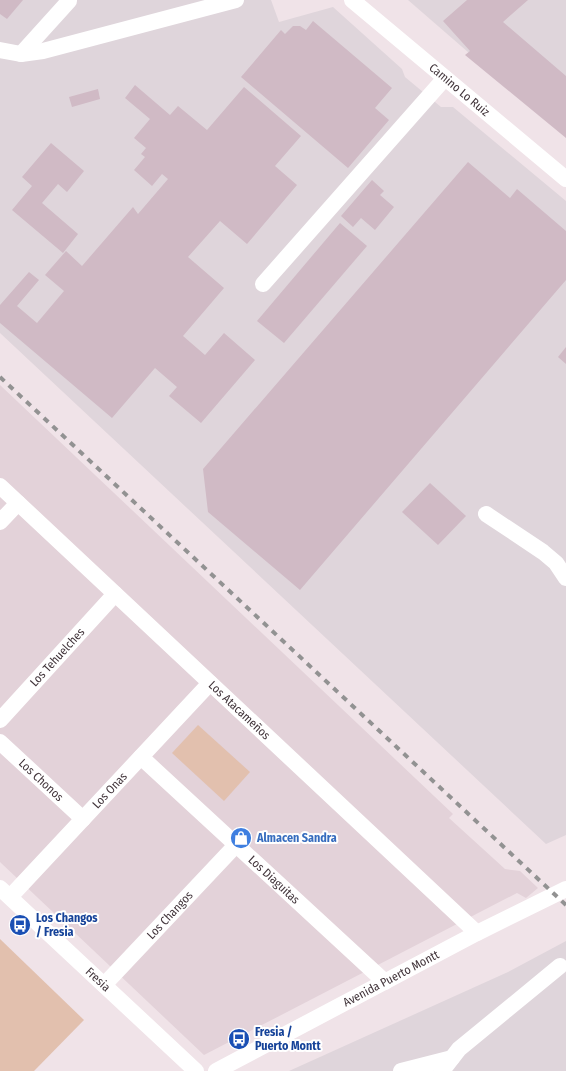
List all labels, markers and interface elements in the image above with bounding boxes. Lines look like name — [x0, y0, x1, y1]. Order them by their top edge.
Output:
street label: Camino Lo Ruiz — [426, 61, 493, 119]
street label: Los Tehuelches — [27, 625, 88, 689]
street label: Los Atacameños — [206, 678, 273, 742]
street label: Los Chonos — [16, 756, 66, 804]
street label: Los Onas — [90, 769, 130, 811]
shop icon: Almacen Sandra — [229, 826, 253, 850]
place label: Almacen Sandra — [256, 831, 337, 845]
street label: Los Diaguitas — [246, 853, 303, 907]
street label: Los Changos — [144, 888, 196, 942]
place label: Los Changos / Fresia — [36, 911, 98, 939]
bus stop icon: Los Changos / Fresia — [8, 913, 32, 937]
street label: Avenida Puerto Montt — [341, 947, 441, 1010]
street label: Fresia — [83, 965, 113, 994]
place label: Fresia / Puerto Montt — [255, 1025, 321, 1053]
bus stop icon: Fresia / Puerto Montt — [227, 1027, 251, 1051]

